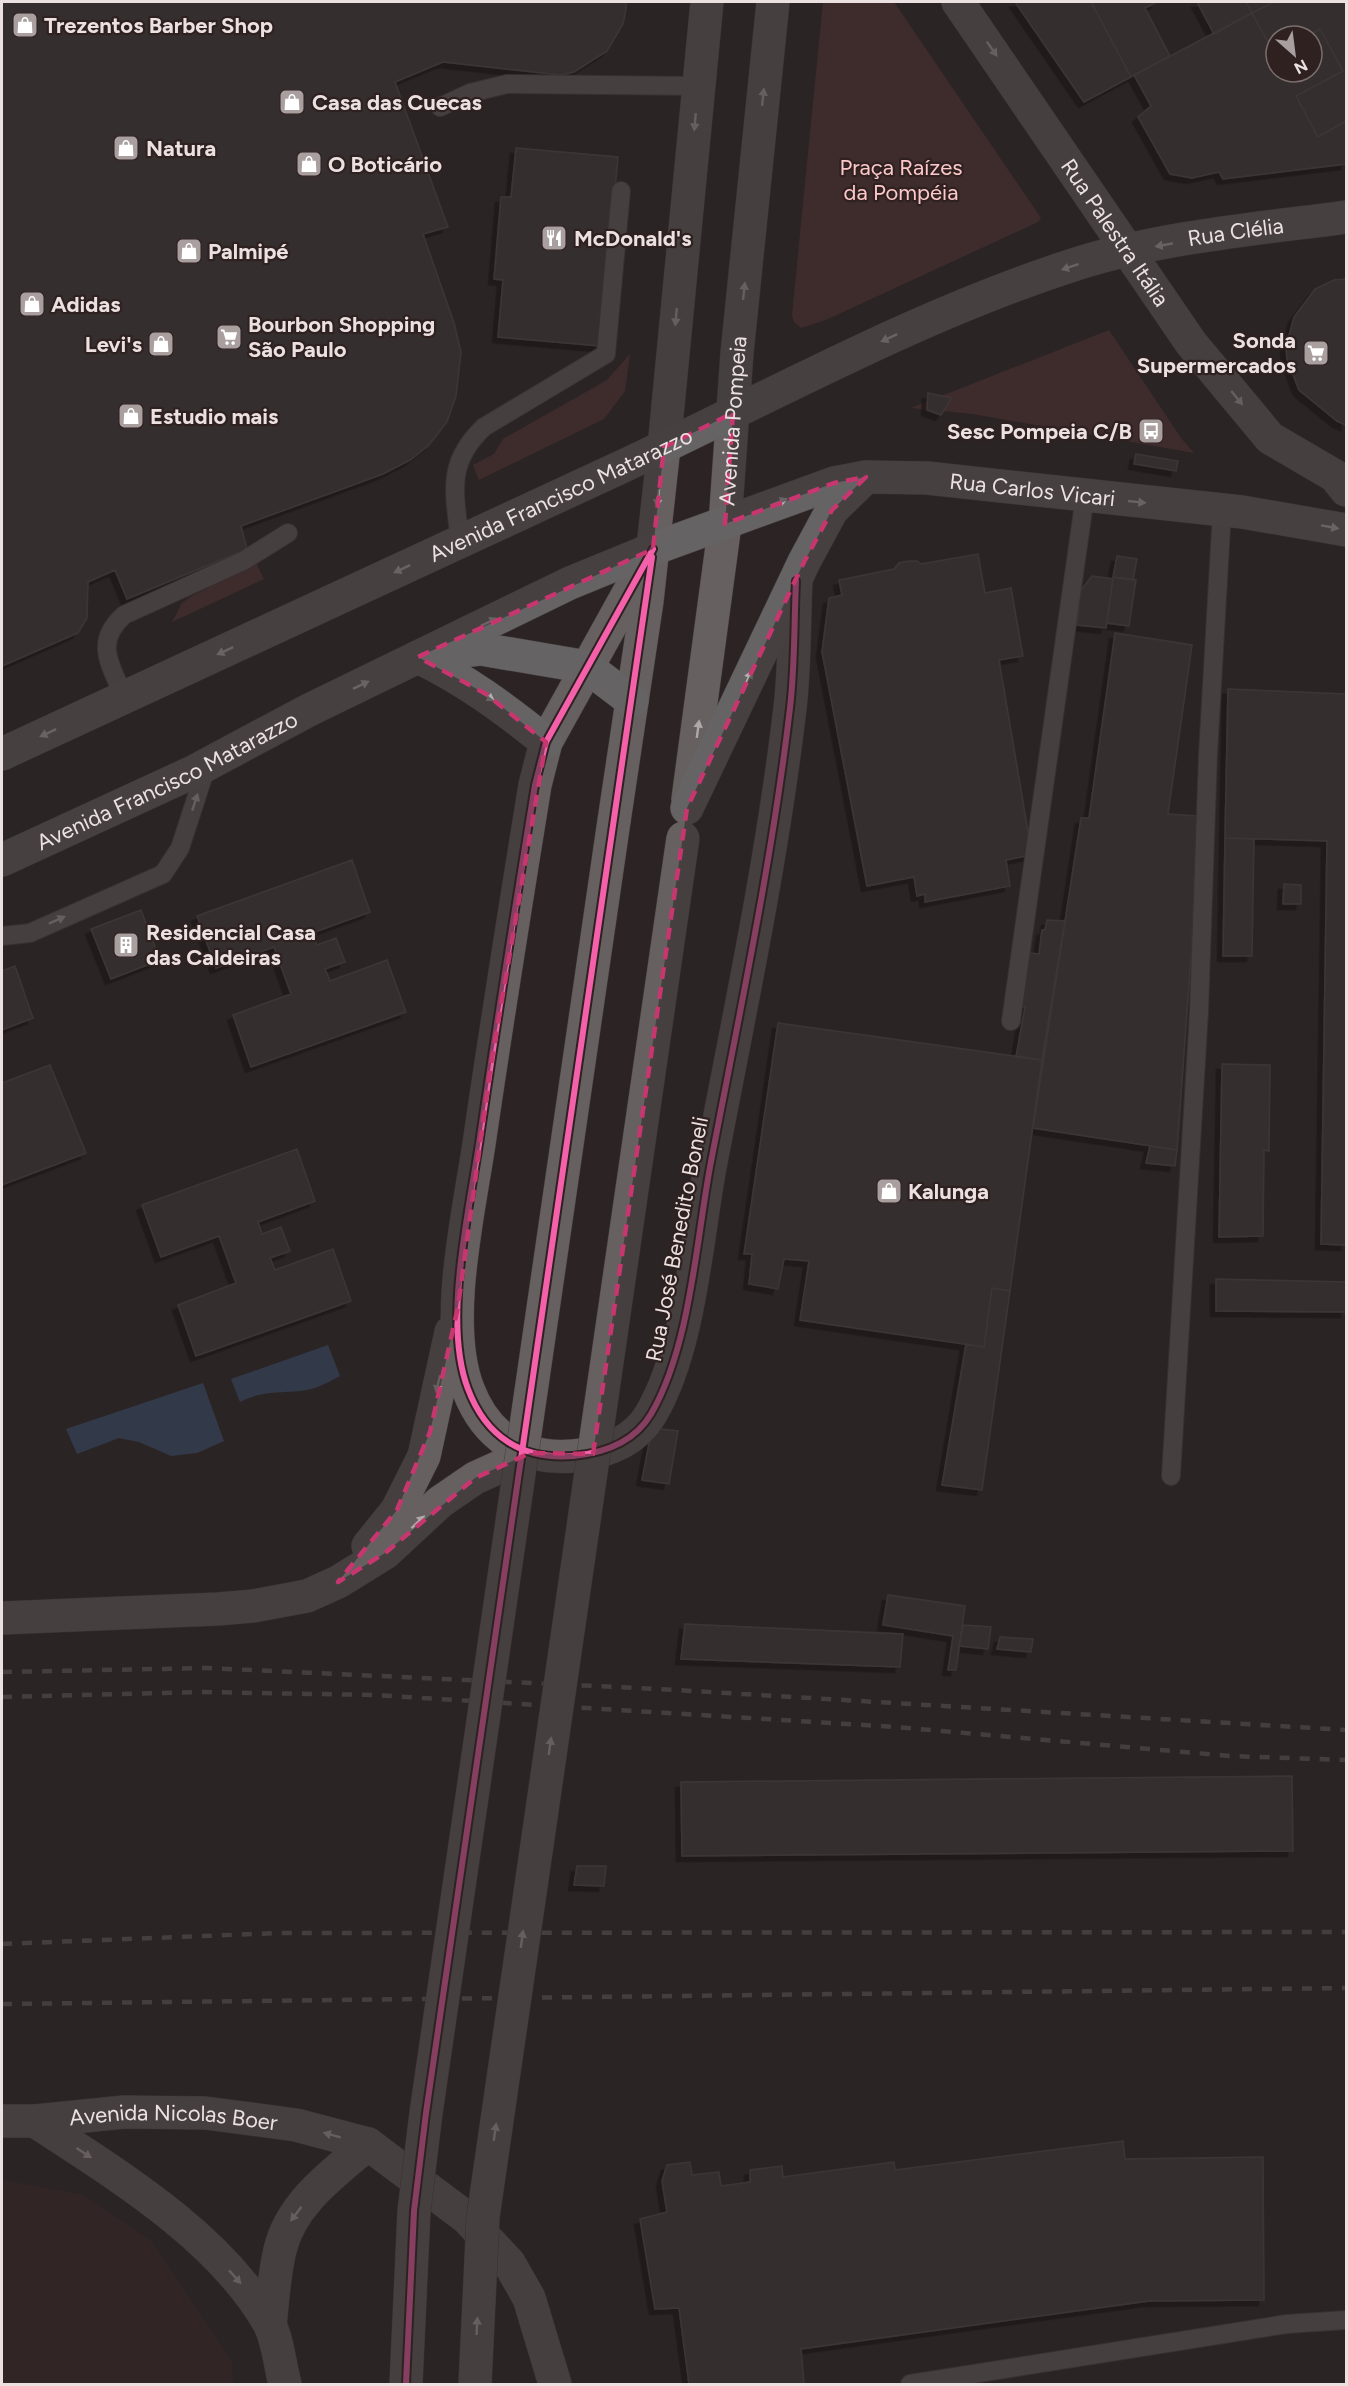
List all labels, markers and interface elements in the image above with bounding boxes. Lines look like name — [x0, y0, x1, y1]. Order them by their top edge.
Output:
shop icon: Trezentos Barber Shop — [10, 10, 40, 40]
place label: Trezentos Barber Shop — [44, 12, 273, 39]
north arrow — [1264, 24, 1324, 84]
one-way arrow — [986, 41, 998, 57]
text: N — [1291, 56, 1311, 78]
shop icon: Casa das Cuecas — [277, 87, 307, 117]
one-way arrow — [758, 88, 768, 107]
place label: Casa das Cuecas — [312, 89, 482, 116]
one-way arrow — [690, 113, 700, 132]
shop icon: Natura — [111, 133, 141, 163]
place label: Natura — [146, 135, 216, 162]
shop icon: O Boticário — [294, 149, 324, 179]
place label: O Boticário — [328, 151, 442, 178]
street label: Rua Palestra Itália — [1056, 153, 1175, 311]
park label: Praça Raízes da Pompéia — [839, 154, 963, 206]
street label: Rua Clélia — [1186, 211, 1285, 252]
restaurant icon: McDonald's — [539, 223, 569, 253]
place label: McDonald's — [574, 225, 691, 252]
shop icon: Palmipé — [174, 236, 204, 266]
place label: Palmipé — [208, 238, 289, 265]
one-way arrow — [1154, 240, 1173, 249]
one-way arrow — [1061, 262, 1079, 272]
one-way arrow — [739, 282, 749, 301]
shop icon: Adidas — [17, 289, 47, 319]
place label: Adidas — [51, 291, 120, 318]
one-way arrow — [671, 307, 681, 326]
place label: Bourbon Shopping São Paulo — [248, 311, 435, 363]
supermarket icon: Bourbon Shopping São Paulo — [214, 322, 244, 352]
place label: Sonda Supermercados — [1137, 327, 1296, 379]
shop icon: Levi's — [146, 329, 176, 359]
place label: Levi's — [85, 331, 142, 358]
one-way arrow — [880, 334, 897, 343]
street label: Avenida Pompeia — [713, 335, 752, 507]
supermarket icon: Sonda Supermercados — [1301, 338, 1331, 368]
one-way arrow — [1231, 391, 1243, 406]
shop icon: Estudio mais — [116, 401, 146, 431]
place label: Estudio mais — [150, 403, 278, 430]
bus stop icon: Sesc Pompeia C/B — [1136, 416, 1166, 446]
place label: Sesc Pompeia C/B — [947, 418, 1132, 445]
street label: Avenida Francisco Matarazzo — [425, 422, 697, 568]
street label: Rua Carlos Vicari — [948, 467, 1117, 512]
one-way arrow — [654, 488, 663, 507]
one-way arrow — [770, 497, 788, 506]
one-way arrow — [1127, 497, 1146, 507]
one-way arrow — [1321, 523, 1340, 532]
one-way arrow — [393, 564, 410, 573]
one-way arrow — [480, 617, 498, 627]
one-way arrow — [216, 647, 233, 656]
one-way arrow — [743, 670, 753, 688]
one-way arrow — [353, 680, 370, 689]
one-way arrow — [479, 690, 495, 702]
street label: Avenida Francisco Matarazzo — [32, 705, 302, 856]
one-way arrow — [693, 719, 702, 738]
one-way arrow — [39, 728, 56, 737]
one-way arrow — [191, 793, 200, 811]
one-way arrow — [49, 916, 66, 925]
place label: Residencial Casa das Caldeiras — [146, 919, 316, 971]
building icon: Residencial Casa das Caldeiras — [111, 930, 141, 960]
street label: Rua José Benedito Boneli — [640, 1114, 714, 1364]
shop icon: Kalunga — [874, 1176, 904, 1206]
place label: Kalunga — [908, 1178, 989, 1205]
one-way arrow — [432, 1375, 442, 1394]
one-way arrow — [410, 1516, 425, 1529]
one-way arrow — [546, 1736, 555, 1755]
one-way arrow — [518, 1929, 527, 1948]
street label: Avenida Nicolas Boer — [68, 2099, 280, 2136]
one-way arrow — [490, 2122, 499, 2141]
one-way arrow — [323, 2130, 341, 2139]
one-way arrow — [76, 2148, 93, 2159]
one-way arrow — [290, 2206, 302, 2222]
one-way arrow — [228, 2269, 242, 2284]
one-way arrow — [472, 2317, 481, 2336]

